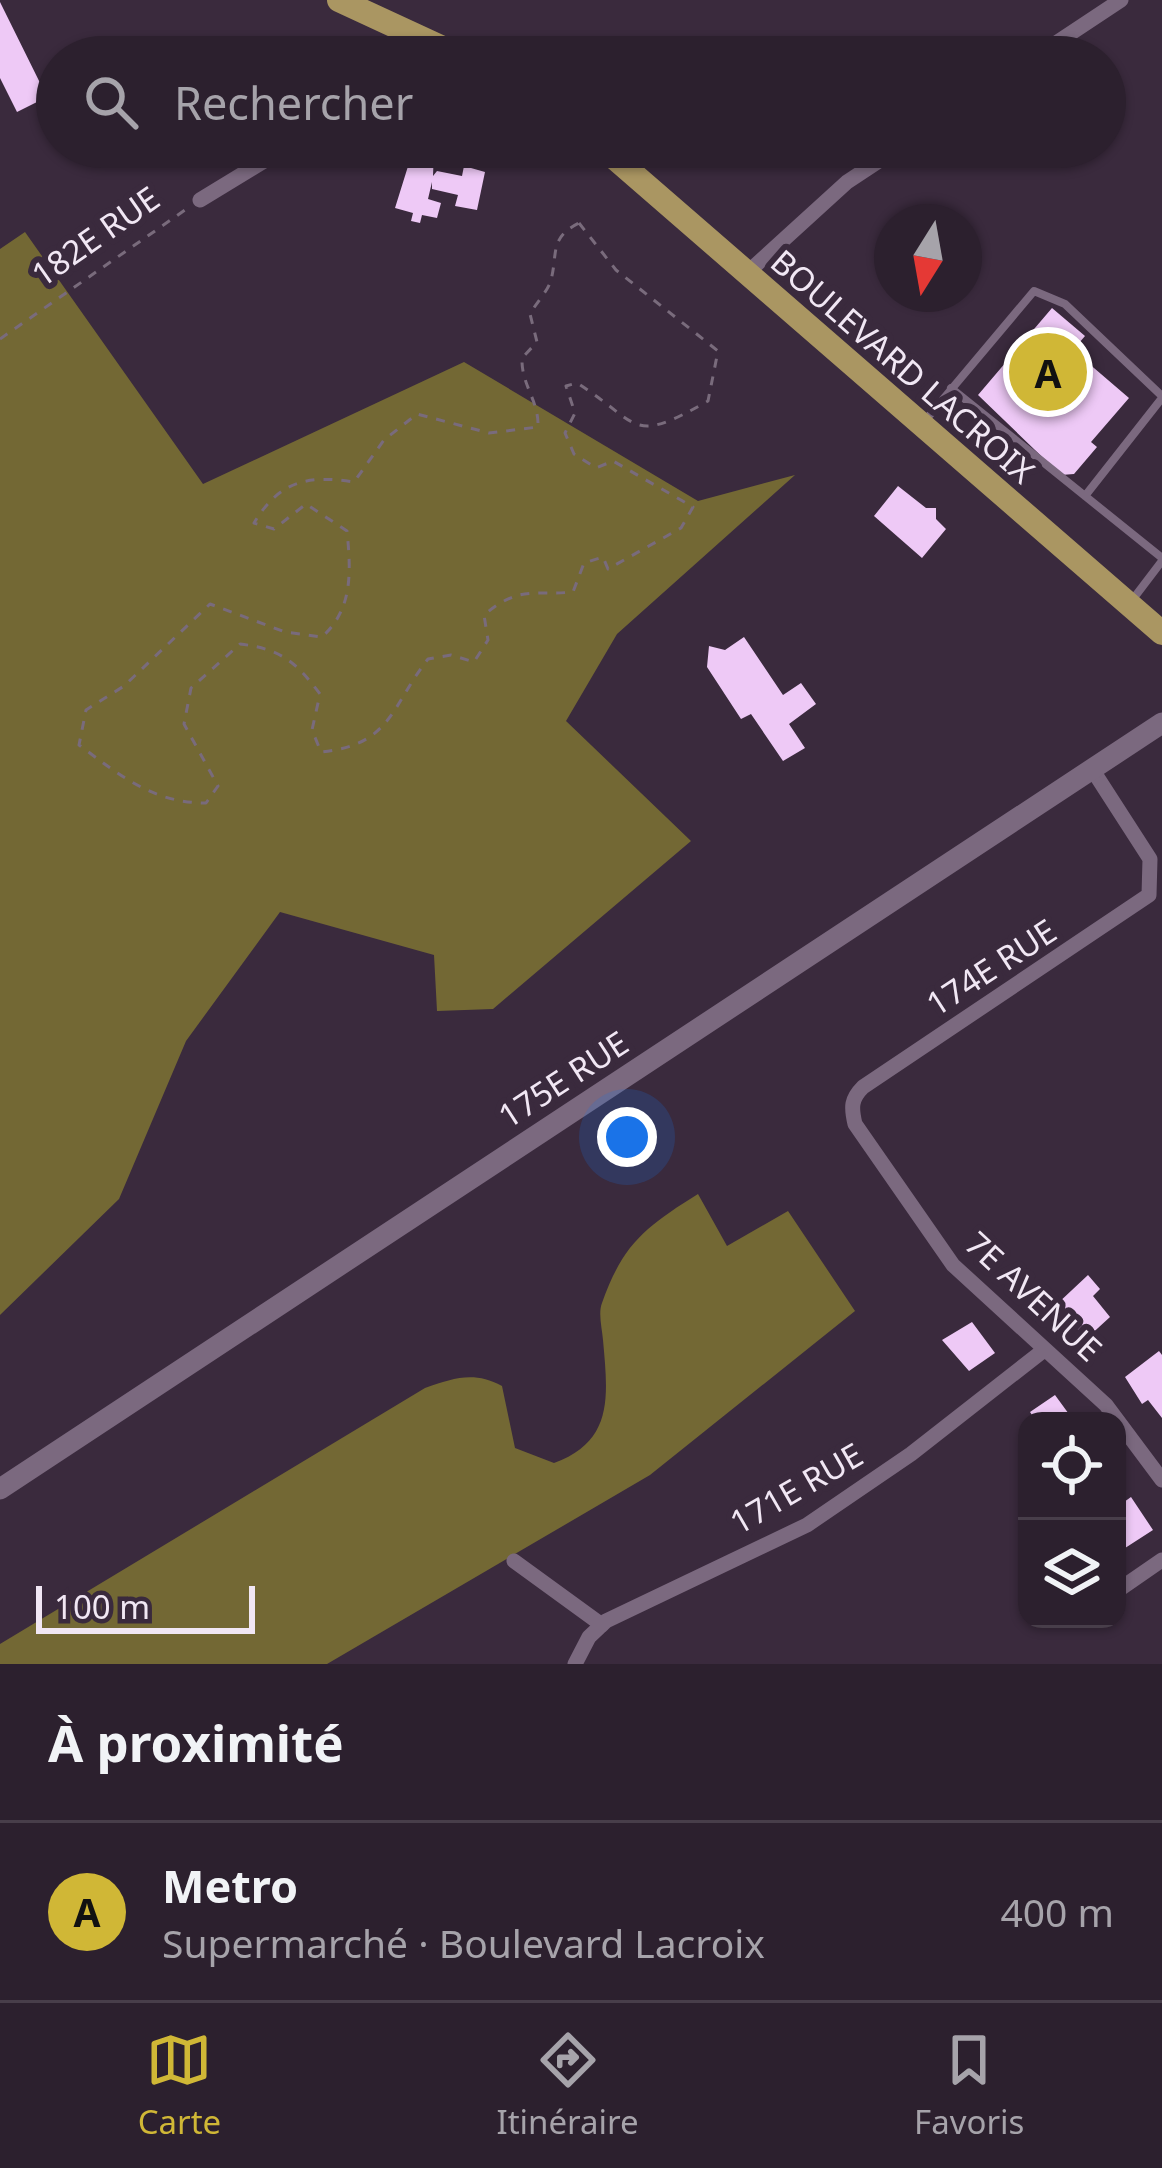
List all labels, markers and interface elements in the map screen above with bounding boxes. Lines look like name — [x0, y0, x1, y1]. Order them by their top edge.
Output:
search box — [36, 36, 1126, 168]
icon: search — [78, 69, 144, 135]
text: Rechercher — [174, 72, 413, 133]
street label: 182E RUE — [22, 176, 168, 296]
north arrow — [874, 204, 982, 312]
street label: BOULEVARD LACROIX — [762, 239, 1045, 493]
pin: A — [1009, 327, 1087, 417]
street label: 174E RUE — [917, 908, 1065, 1026]
street label: 175E RUE — [489, 1020, 637, 1138]
your location — [597, 1107, 657, 1167]
street label: 7E AVENUE — [956, 1221, 1112, 1371]
map controls — [1018, 1412, 1126, 1628]
button: locate — [1018, 1412, 1126, 1520]
street label: 171E RUE — [721, 1432, 871, 1544]
button: layers — [1018, 1520, 1126, 1628]
scale bar — [36, 1580, 255, 1633]
text: 100 m — [54, 1584, 150, 1629]
text: À proximité — [48, 1707, 344, 1777]
text: Metro — [162, 1855, 298, 1916]
text: A — [74, 1885, 101, 1938]
text: 400 m — [1000, 1885, 1114, 1938]
text: Supermarché · Boulevard Lacroix — [162, 1916, 765, 1969]
tab: Carte — [138, 2027, 221, 2144]
tab: Itinéraire — [497, 2027, 639, 2144]
tab: Favoris — [914, 2027, 1024, 2144]

